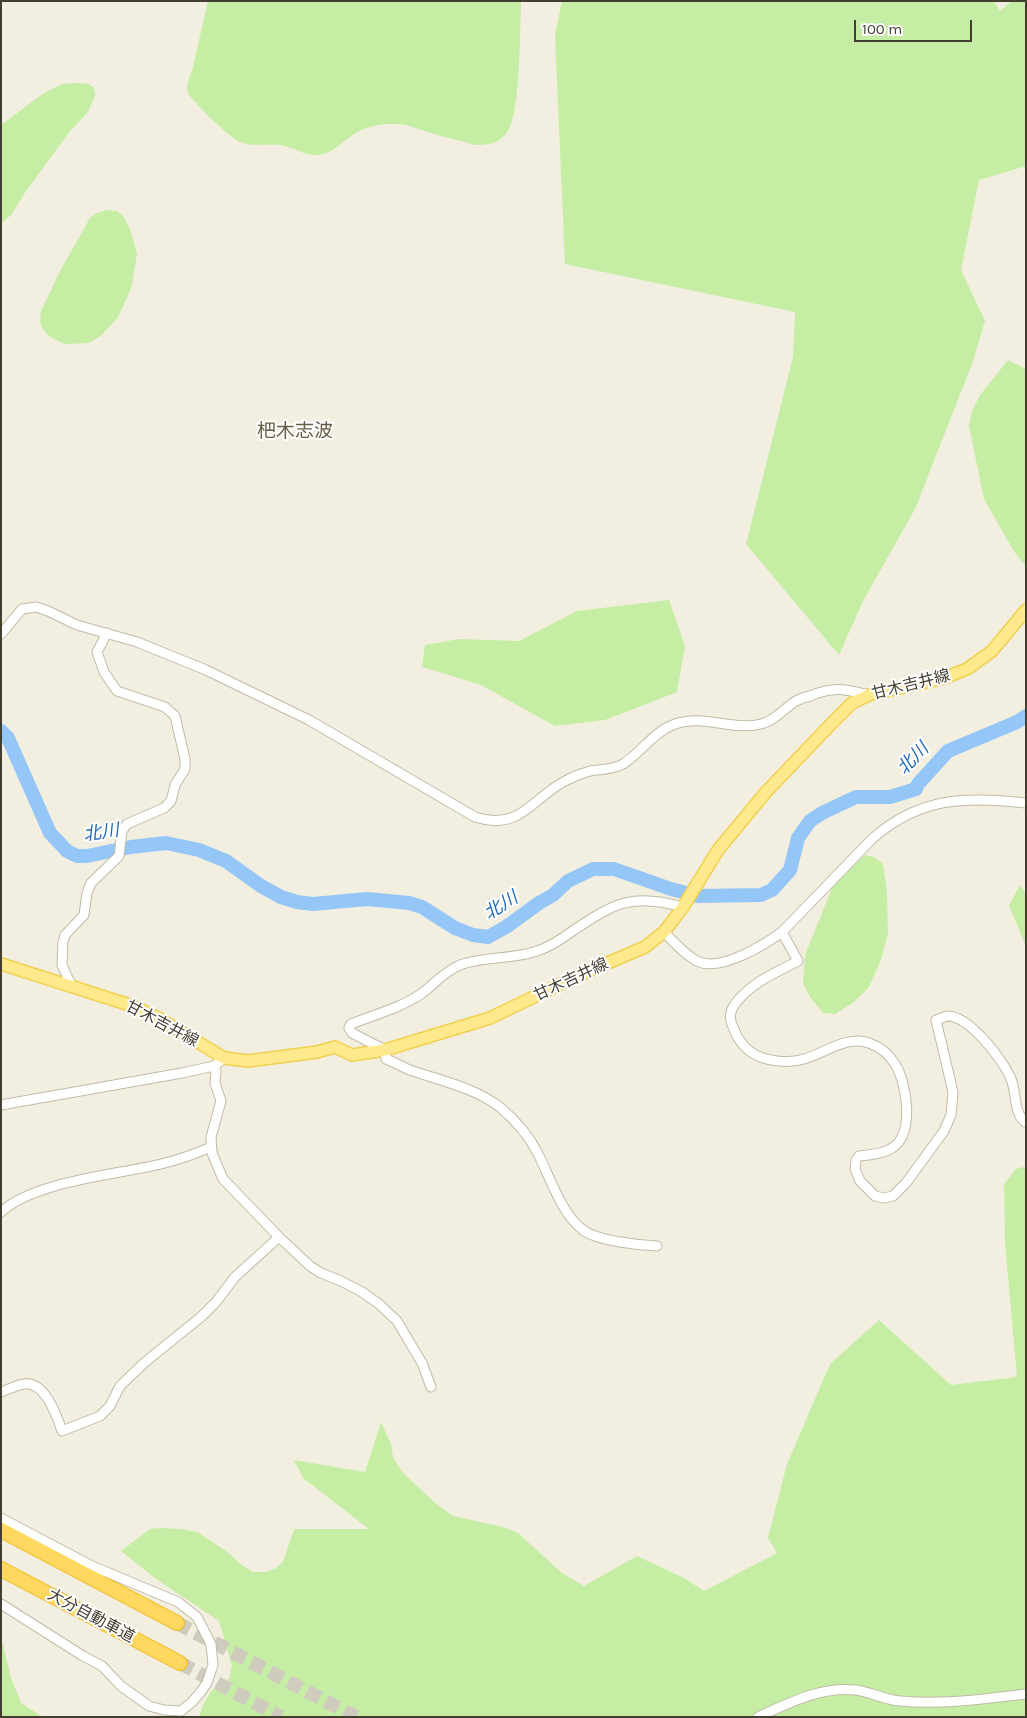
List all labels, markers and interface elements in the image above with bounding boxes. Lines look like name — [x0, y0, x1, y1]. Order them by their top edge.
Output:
scale bar — [857, 10, 974, 42]
text: 100 m — [862, 20, 902, 38]
district label: 杷木志波 — [257, 421, 333, 443]
street label: 甘木吉井線 — [870, 666, 952, 704]
water label: 北川 — [893, 739, 933, 779]
water label: 北川 — [82, 820, 120, 846]
water label: 北川 — [480, 887, 522, 925]
street label: 甘木吉井線 — [531, 954, 611, 1006]
street label: 甘木吉井線 — [122, 997, 202, 1051]
street label: 大分自動車道 — [44, 1585, 138, 1647]

